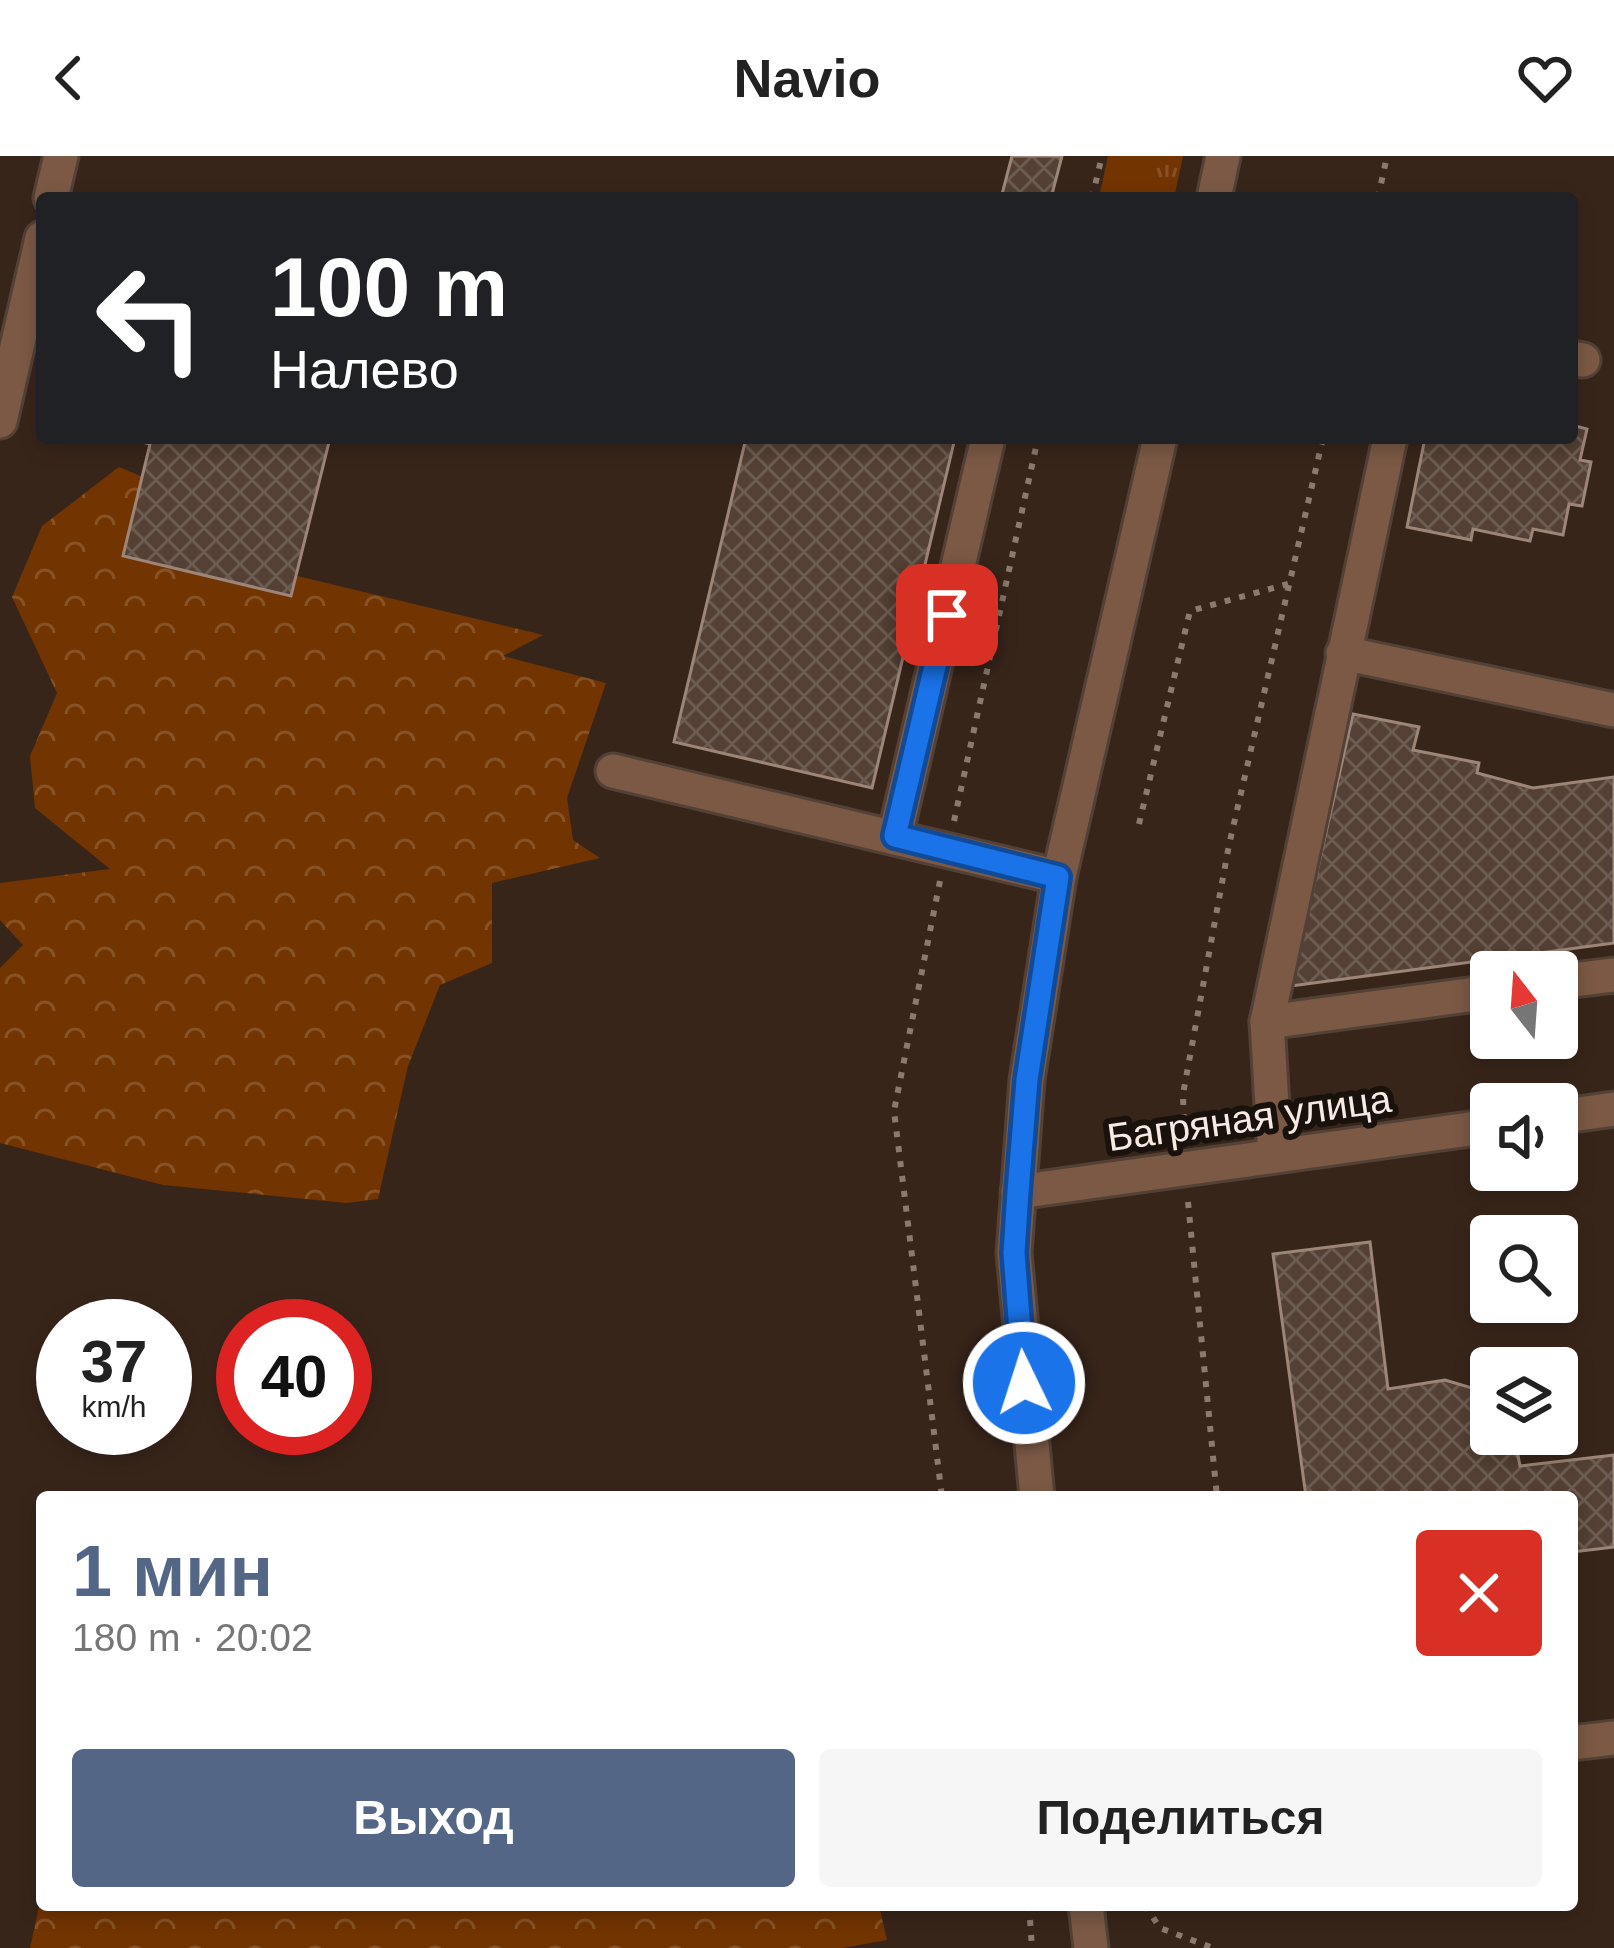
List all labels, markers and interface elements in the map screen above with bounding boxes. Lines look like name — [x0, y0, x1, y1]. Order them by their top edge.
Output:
icon: back — [36, 45, 102, 111]
icon: heart — [1512, 45, 1578, 111]
text: Navio — [733, 48, 881, 108]
icon: left — [72, 240, 228, 396]
text: 100 m — [270, 240, 508, 334]
text: Налево — [270, 339, 459, 399]
pin — [896, 564, 998, 666]
icon: arrive — [914, 582, 980, 648]
north arrow — [1470, 951, 1578, 1059]
map controls — [1470, 951, 1578, 1455]
street label: Багряная улица — [1104, 1077, 1394, 1159]
button: sound — [1470, 1083, 1578, 1191]
button: search — [1470, 1215, 1578, 1323]
speed limit sign: 40 — [216, 1299, 372, 1455]
position arrow — [961, 1320, 1087, 1446]
text: 37 — [81, 1328, 147, 1395]
button: layers — [1470, 1347, 1578, 1455]
text: km/h — [81, 1390, 147, 1423]
button: close — [1416, 1530, 1542, 1656]
text: 1 мин — [72, 1531, 273, 1611]
text: 180 m · 20:02 — [72, 1616, 313, 1659]
button: Выход — [72, 1749, 795, 1887]
button: Поделиться — [819, 1749, 1542, 1887]

